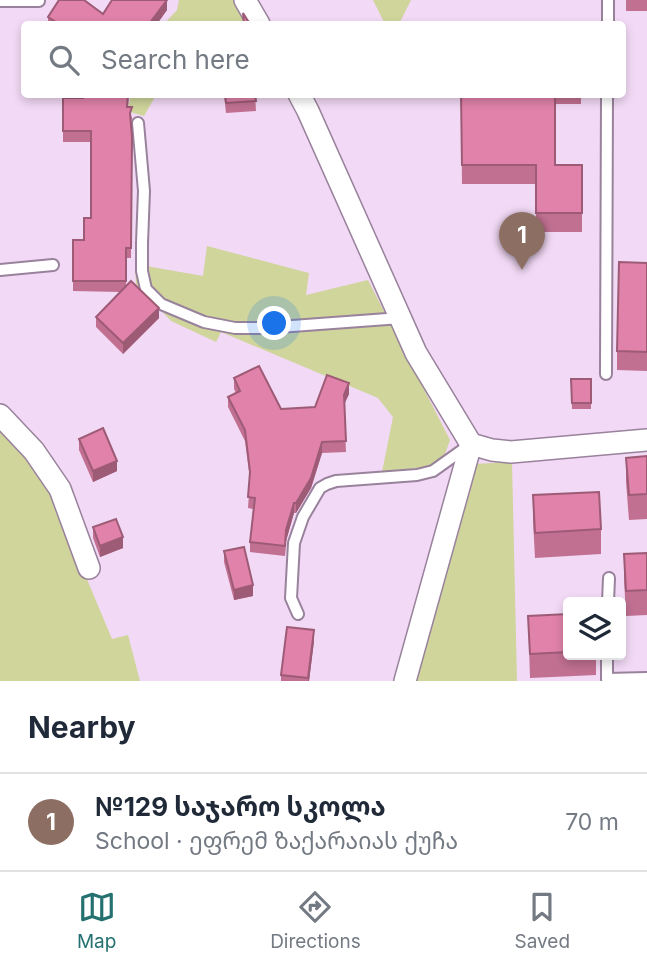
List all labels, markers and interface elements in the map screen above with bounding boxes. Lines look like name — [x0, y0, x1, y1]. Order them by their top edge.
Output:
search box — [21, 21, 626, 98]
icon: search — [45, 41, 83, 79]
text: Search here — [101, 44, 250, 75]
pin: 1 — [499, 212, 545, 270]
your location — [257, 306, 291, 340]
map controls — [563, 597, 626, 660]
button: layers — [563, 597, 626, 660]
text: Nearby — [28, 709, 136, 745]
text: №129 საჯარო სკოლა — [95, 791, 386, 822]
text: 1 — [46, 808, 56, 836]
text: 70 m — [565, 808, 619, 836]
text: School · ეფრემ ზაქარაიას ქუჩა — [95, 827, 458, 855]
tab: Map — [77, 888, 116, 953]
tab: Directions — [270, 888, 361, 953]
tab: Saved — [514, 888, 570, 953]

